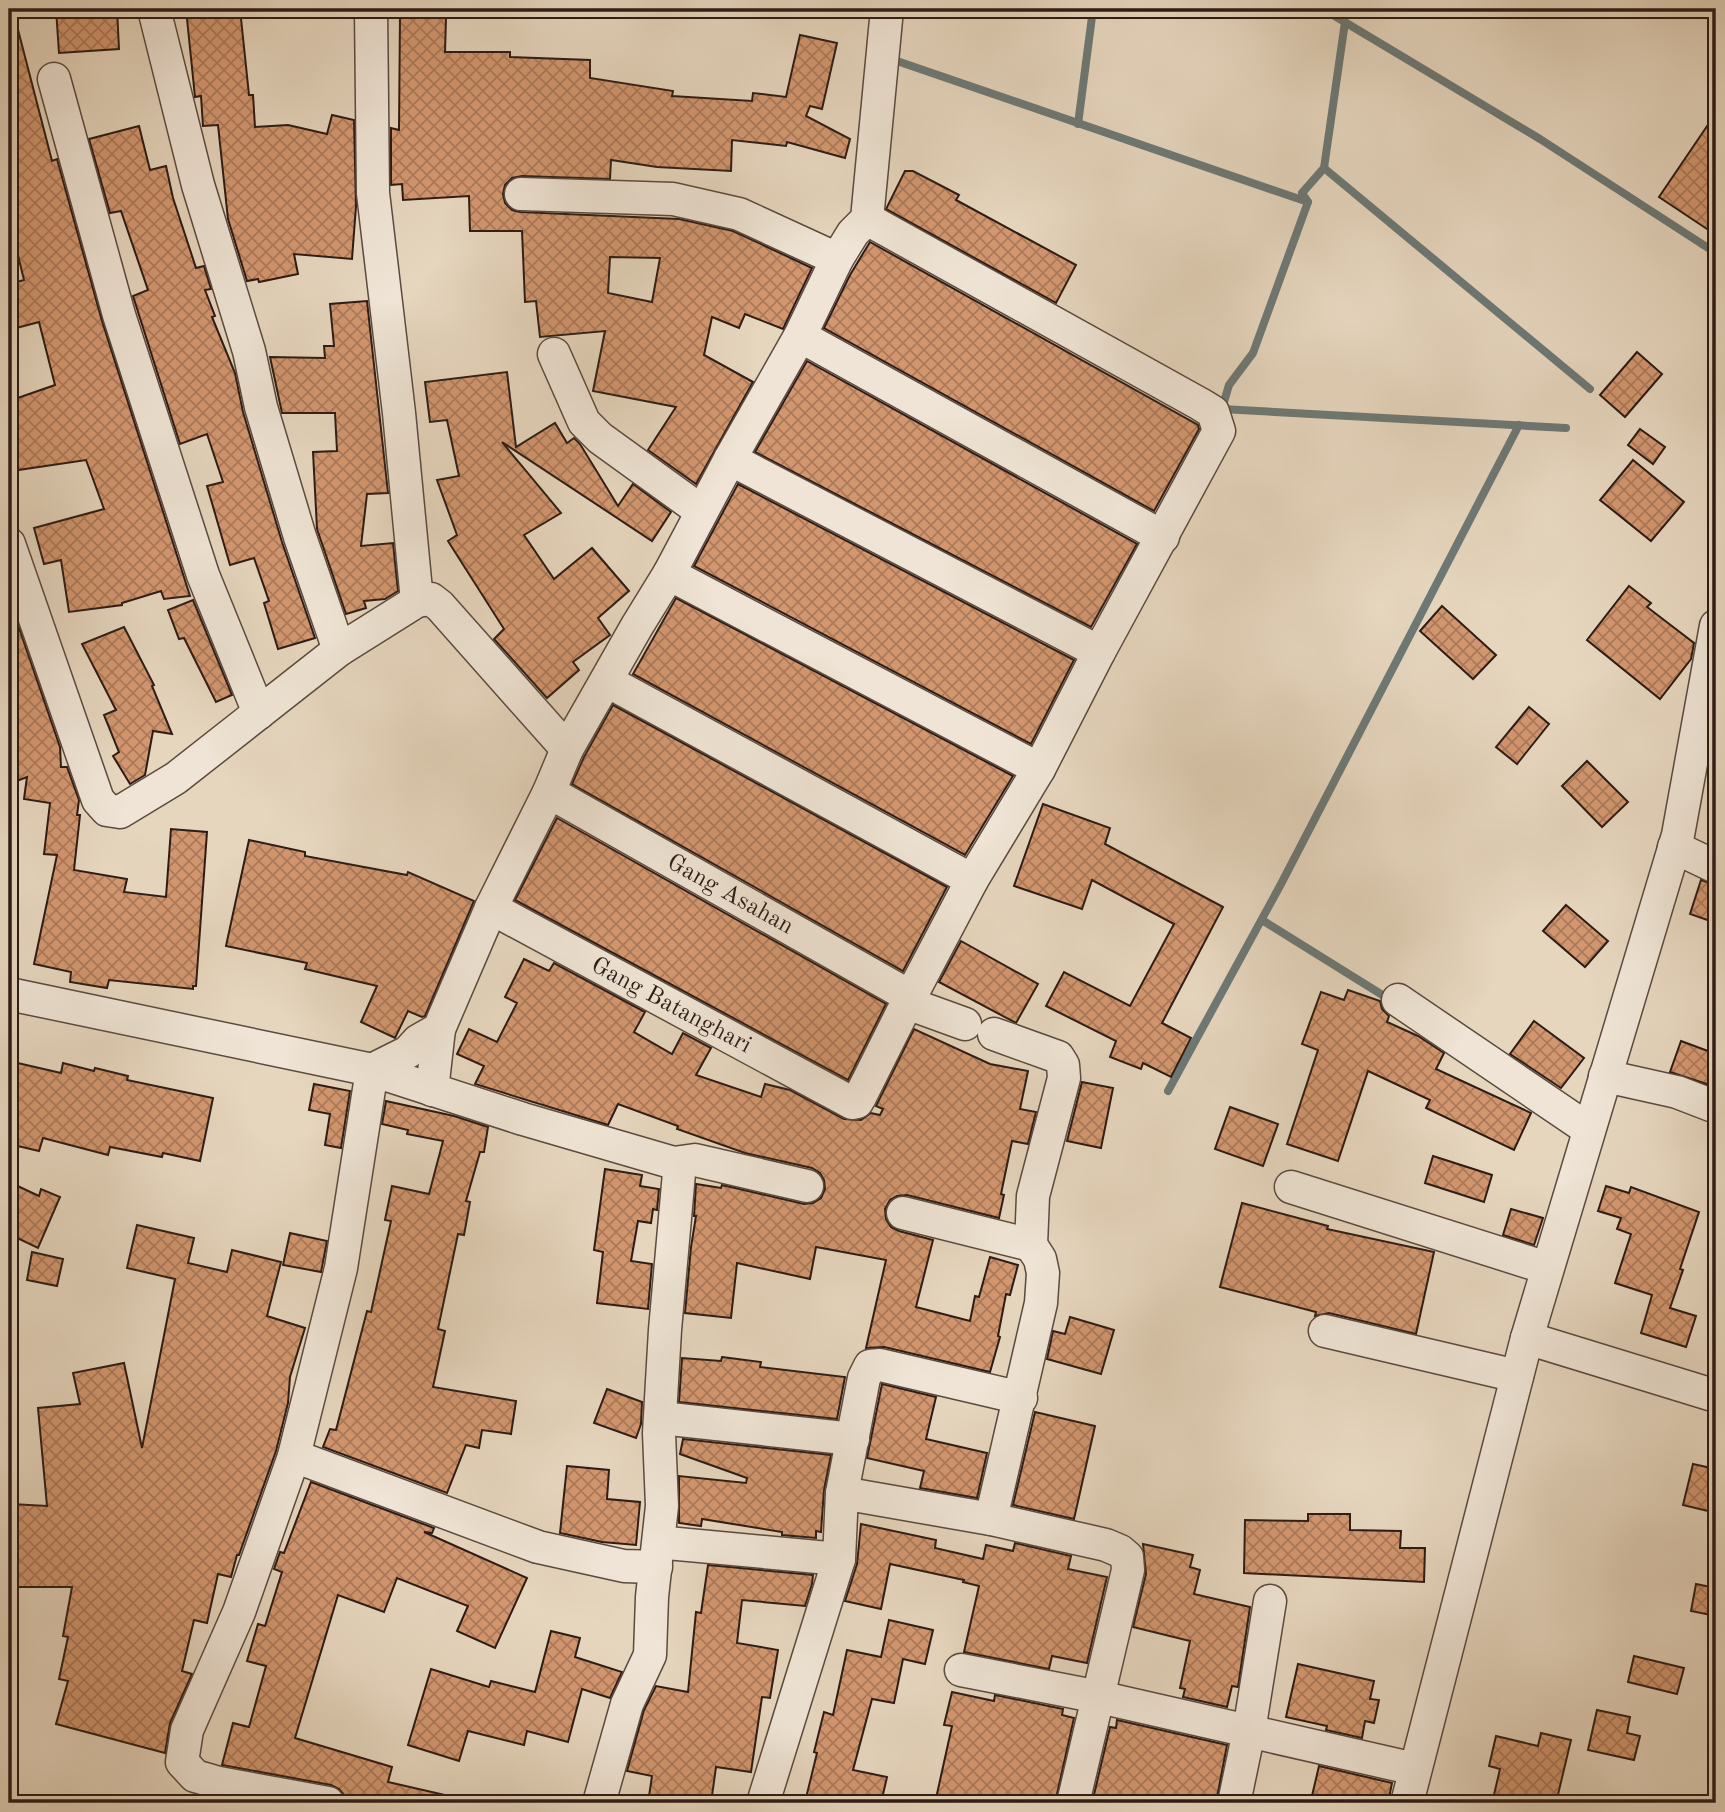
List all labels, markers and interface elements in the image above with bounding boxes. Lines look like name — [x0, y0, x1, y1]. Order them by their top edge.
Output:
street label: Gang Asahan — [663, 851, 797, 940]
street label: Gang Batanghari — [587, 954, 755, 1058]

